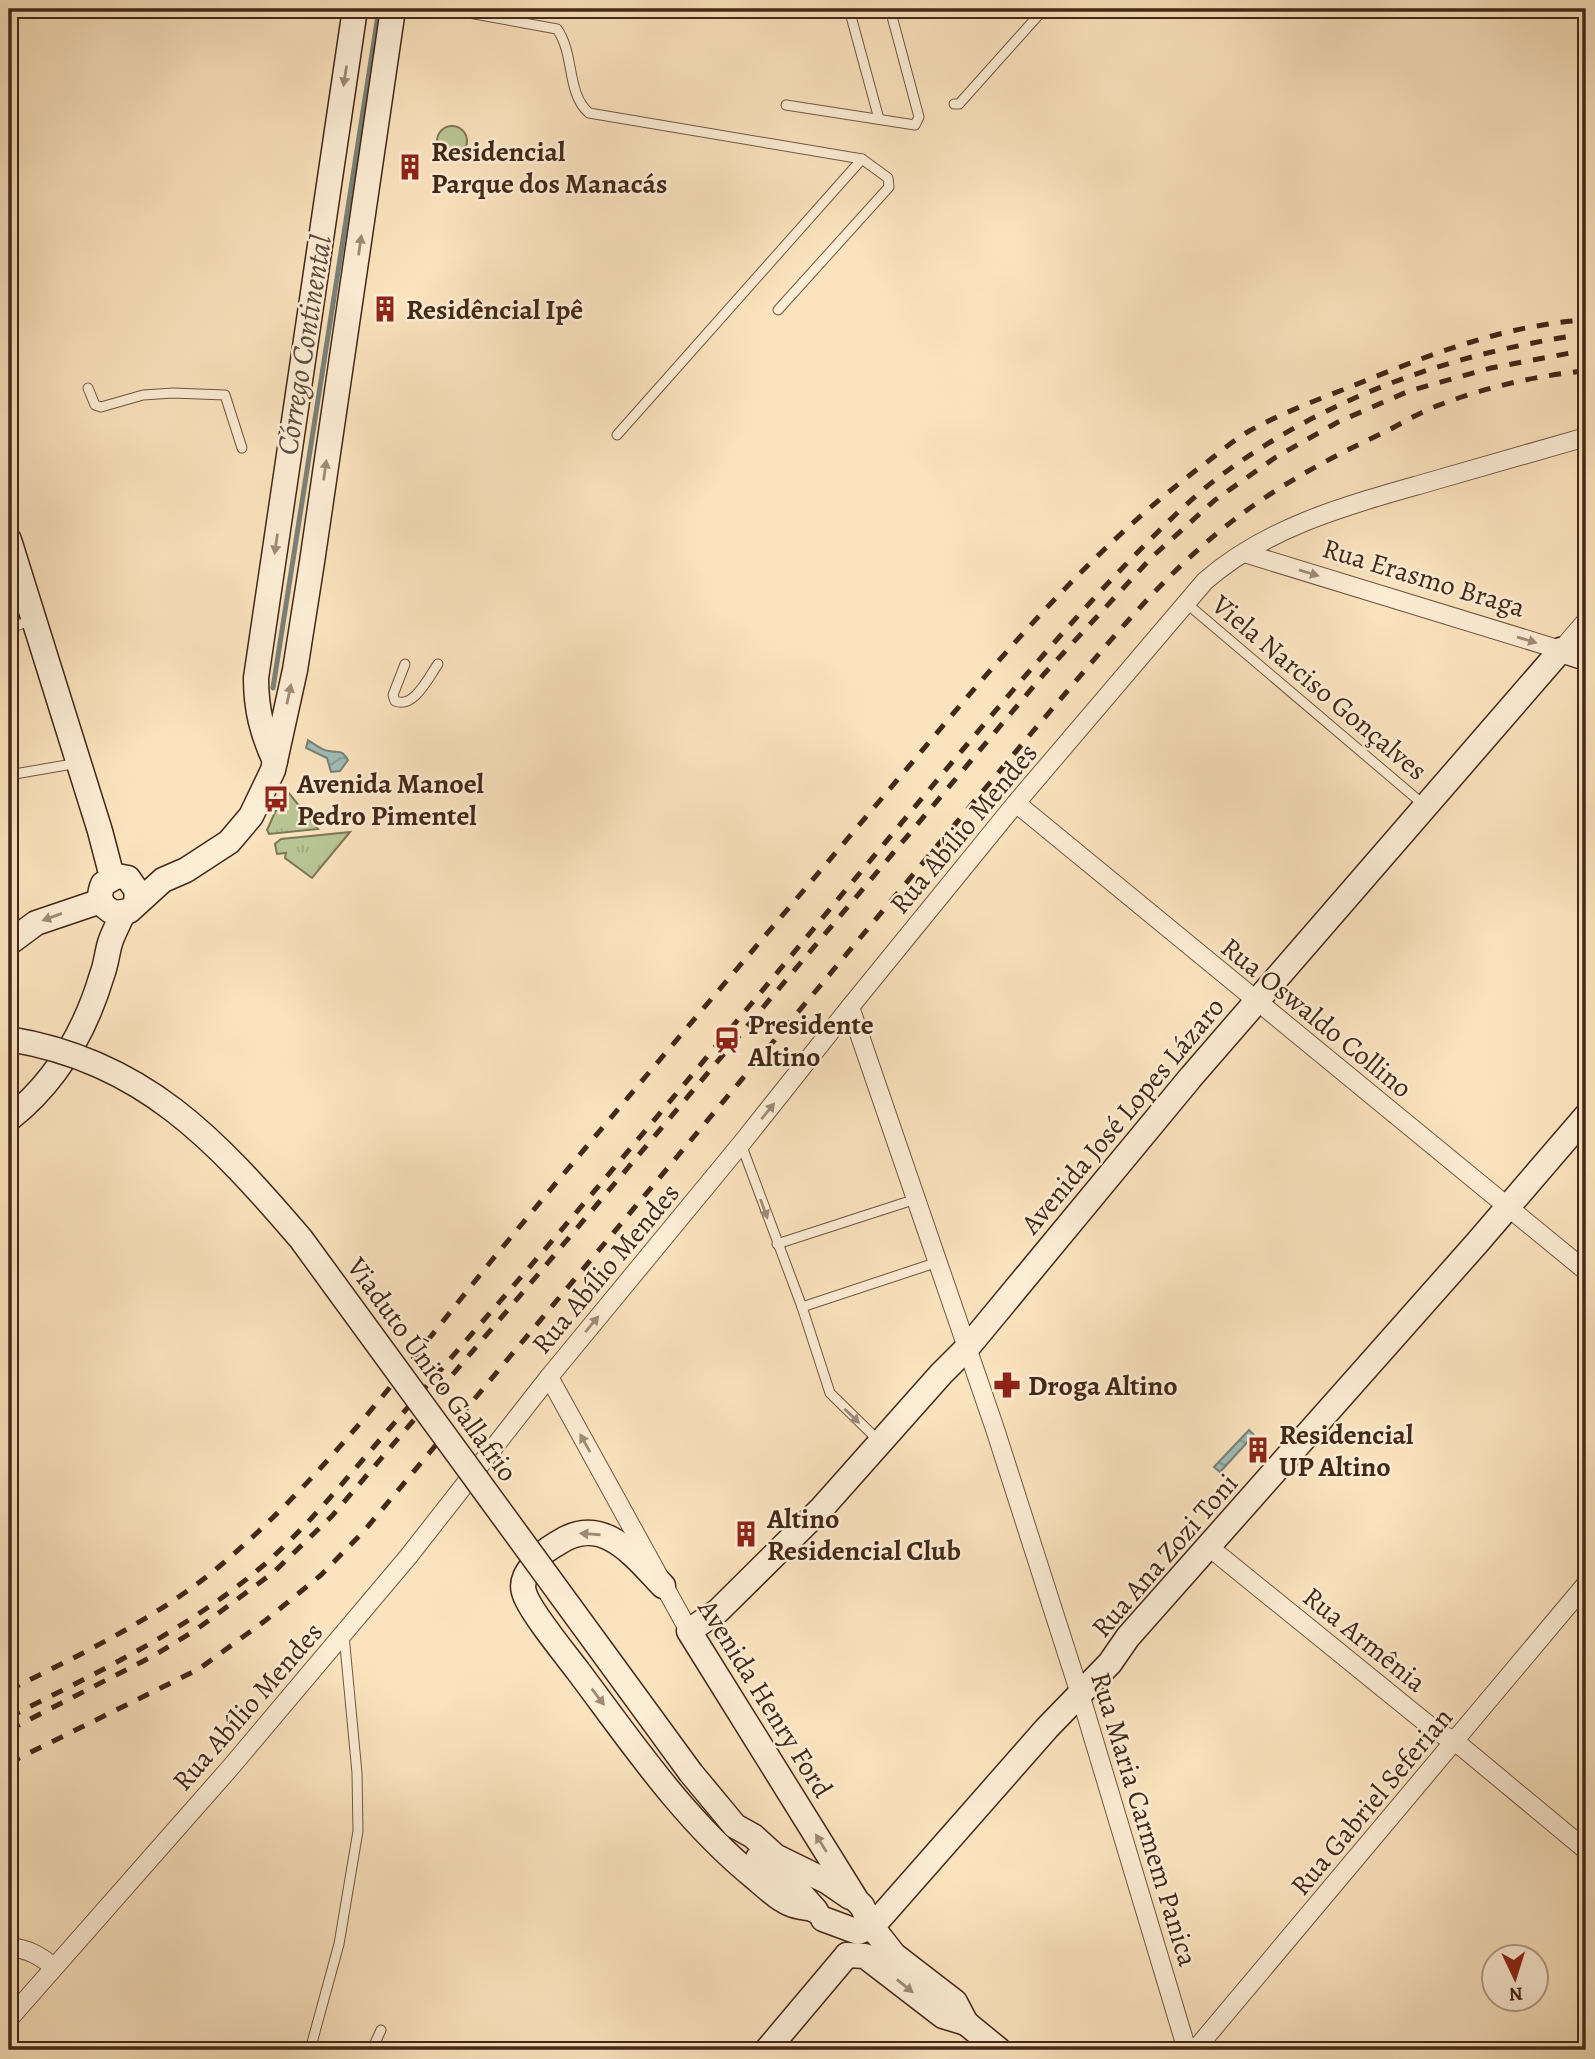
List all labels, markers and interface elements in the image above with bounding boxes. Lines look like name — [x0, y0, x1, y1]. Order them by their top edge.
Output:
one-way arrow — [339, 65, 350, 87]
place label: Residencial Parque dos Manacás — [431, 133, 667, 203]
building icon: Residencial Parque dos Manacás — [395, 152, 425, 182]
water label: Córrego Continental — [267, 232, 341, 458]
one-way arrow — [355, 234, 366, 256]
place label: Residêncial Ipê — [406, 291, 583, 329]
building icon: Residêncial Ipê — [370, 294, 400, 324]
one-way arrow — [320, 459, 331, 481]
street label: Rua Erasmo Braga — [1318, 529, 1530, 627]
one-way arrow — [270, 533, 281, 555]
one-way arrow — [1299, 569, 1320, 579]
street label: Viela Narciso Gonçalves — [1203, 586, 1435, 789]
one-way arrow — [1516, 635, 1537, 645]
one-way arrow — [284, 683, 295, 705]
street label: Rua Abílio Mendes — [881, 735, 1046, 922]
place label: Avenida Manoel Pedro Pimentel — [296, 765, 485, 835]
bus stop icon: Avenida Manoel Pedro Pimentel — [261, 784, 291, 814]
one-way arrow — [42, 912, 63, 923]
street label: Rua Oswaldo Collino — [1213, 929, 1420, 1107]
street label: Avenida José Lopes Lázaro — [1012, 989, 1233, 1243]
place label: Presidente Altino — [747, 1006, 874, 1076]
station icon: Presidente Altino — [712, 1025, 742, 1055]
one-way arrow — [761, 1102, 776, 1120]
street label: Rua Abílio Mendes — [523, 1175, 688, 1362]
one-way arrow — [759, 1198, 770, 1219]
street label: Viaduto Único Gallafrio — [337, 1249, 526, 1489]
one-way arrow — [585, 1316, 600, 1334]
place label: Droga Altino — [1028, 1367, 1178, 1405]
pharmacy icon: Droga Altino — [992, 1370, 1022, 1400]
one-way arrow — [843, 1408, 860, 1424]
place label: Residencial UP Altino — [1279, 1416, 1414, 1486]
one-way arrow — [579, 1433, 591, 1452]
building icon: Residencial UP Altino — [1243, 1435, 1273, 1465]
street label: Rua Ana Zozi Toni — [1083, 1465, 1247, 1646]
place label: Altino Residencial Club — [766, 1500, 961, 1570]
building icon: Altino Residencial Club — [731, 1519, 761, 1549]
one-way arrow — [579, 1528, 601, 1539]
street label: Rua Armênia — [1295, 1578, 1434, 1701]
street label: Avenida Henry Ford — [688, 1591, 842, 1806]
street label: Rua Abílio Mendes — [164, 1614, 332, 1799]
street label: Rua Maria Carmem Panica — [1081, 1668, 1207, 1971]
one-way arrow — [591, 1688, 605, 1706]
street label: Rua Gabriel Seferian — [1282, 1700, 1462, 1904]
one-way arrow — [814, 1834, 827, 1853]
north arrow — [1480, 1944, 1550, 2014]
one-way arrow — [896, 1978, 913, 1993]
text: N — [1508, 1981, 1524, 2007]

